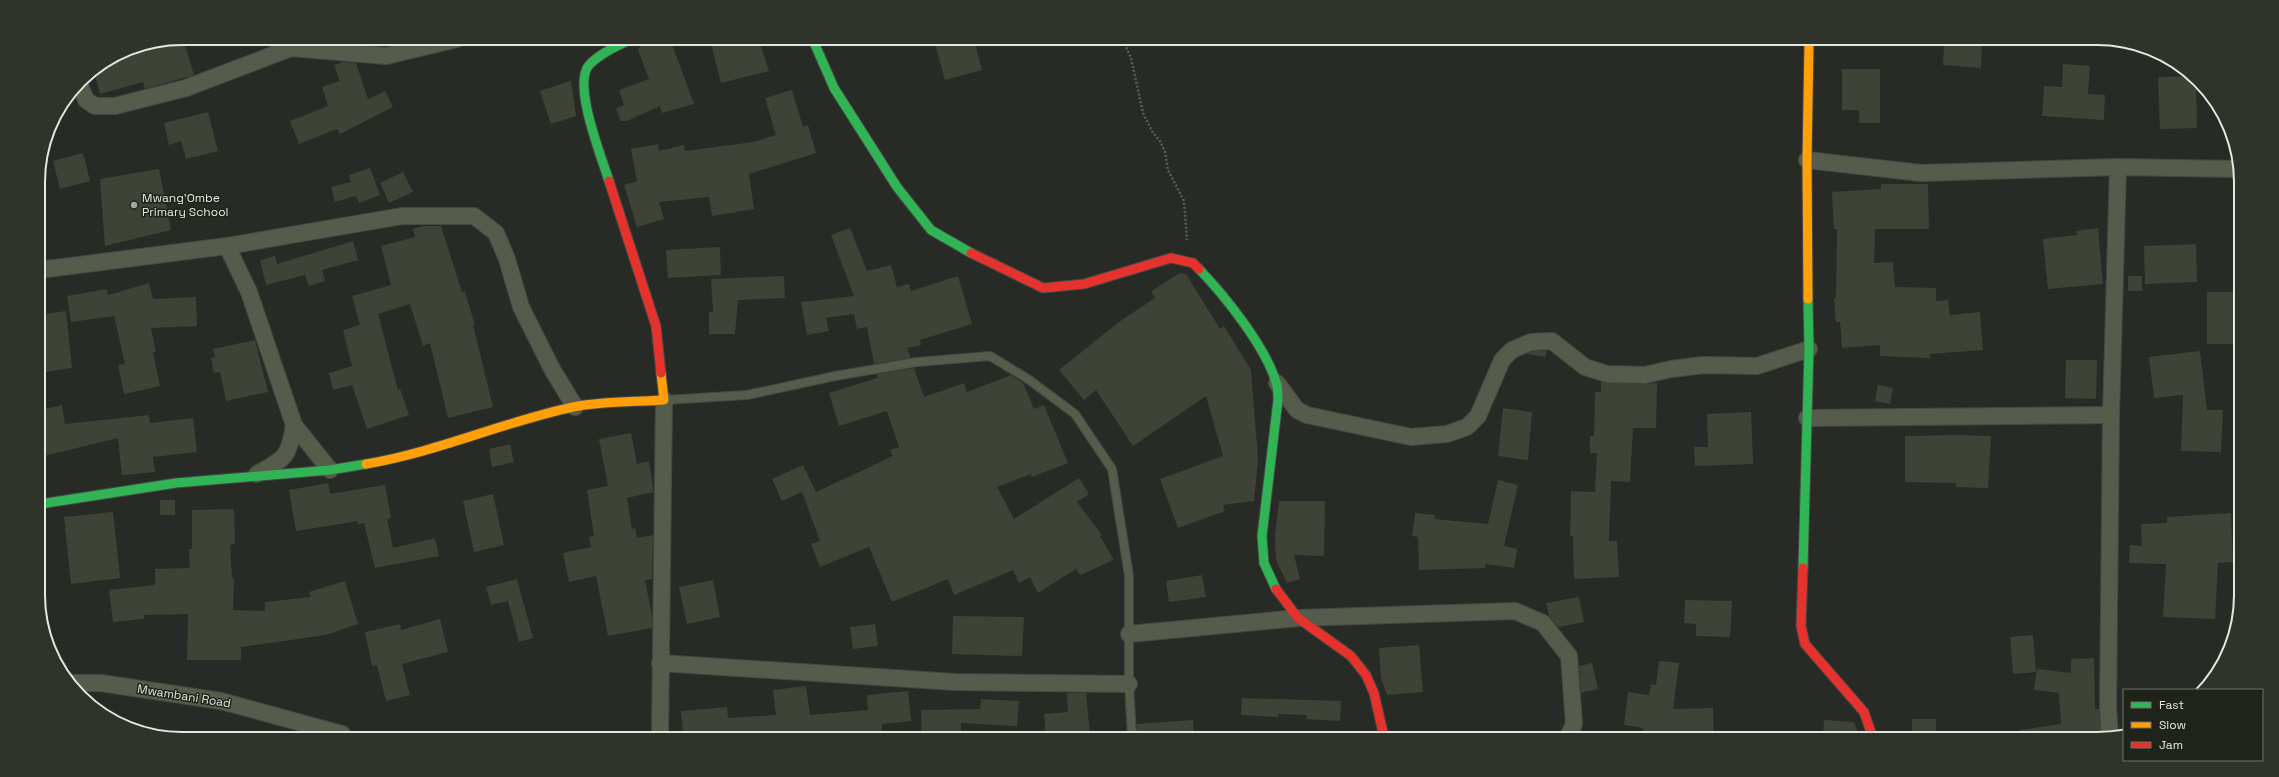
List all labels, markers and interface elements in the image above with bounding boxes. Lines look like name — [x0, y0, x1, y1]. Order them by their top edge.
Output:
place label: Mwang'Ombe Primary School — [142, 190, 229, 220]
marker: Mwang'Ombe Primary School — [129, 200, 139, 210]
street label: Mwambani Road — [136, 681, 232, 711]
legend — [2123, 689, 2263, 761]
text: Fast — [2159, 697, 2184, 713]
text: Slow — [2159, 717, 2186, 733]
text: Jam — [2159, 737, 2183, 753]

